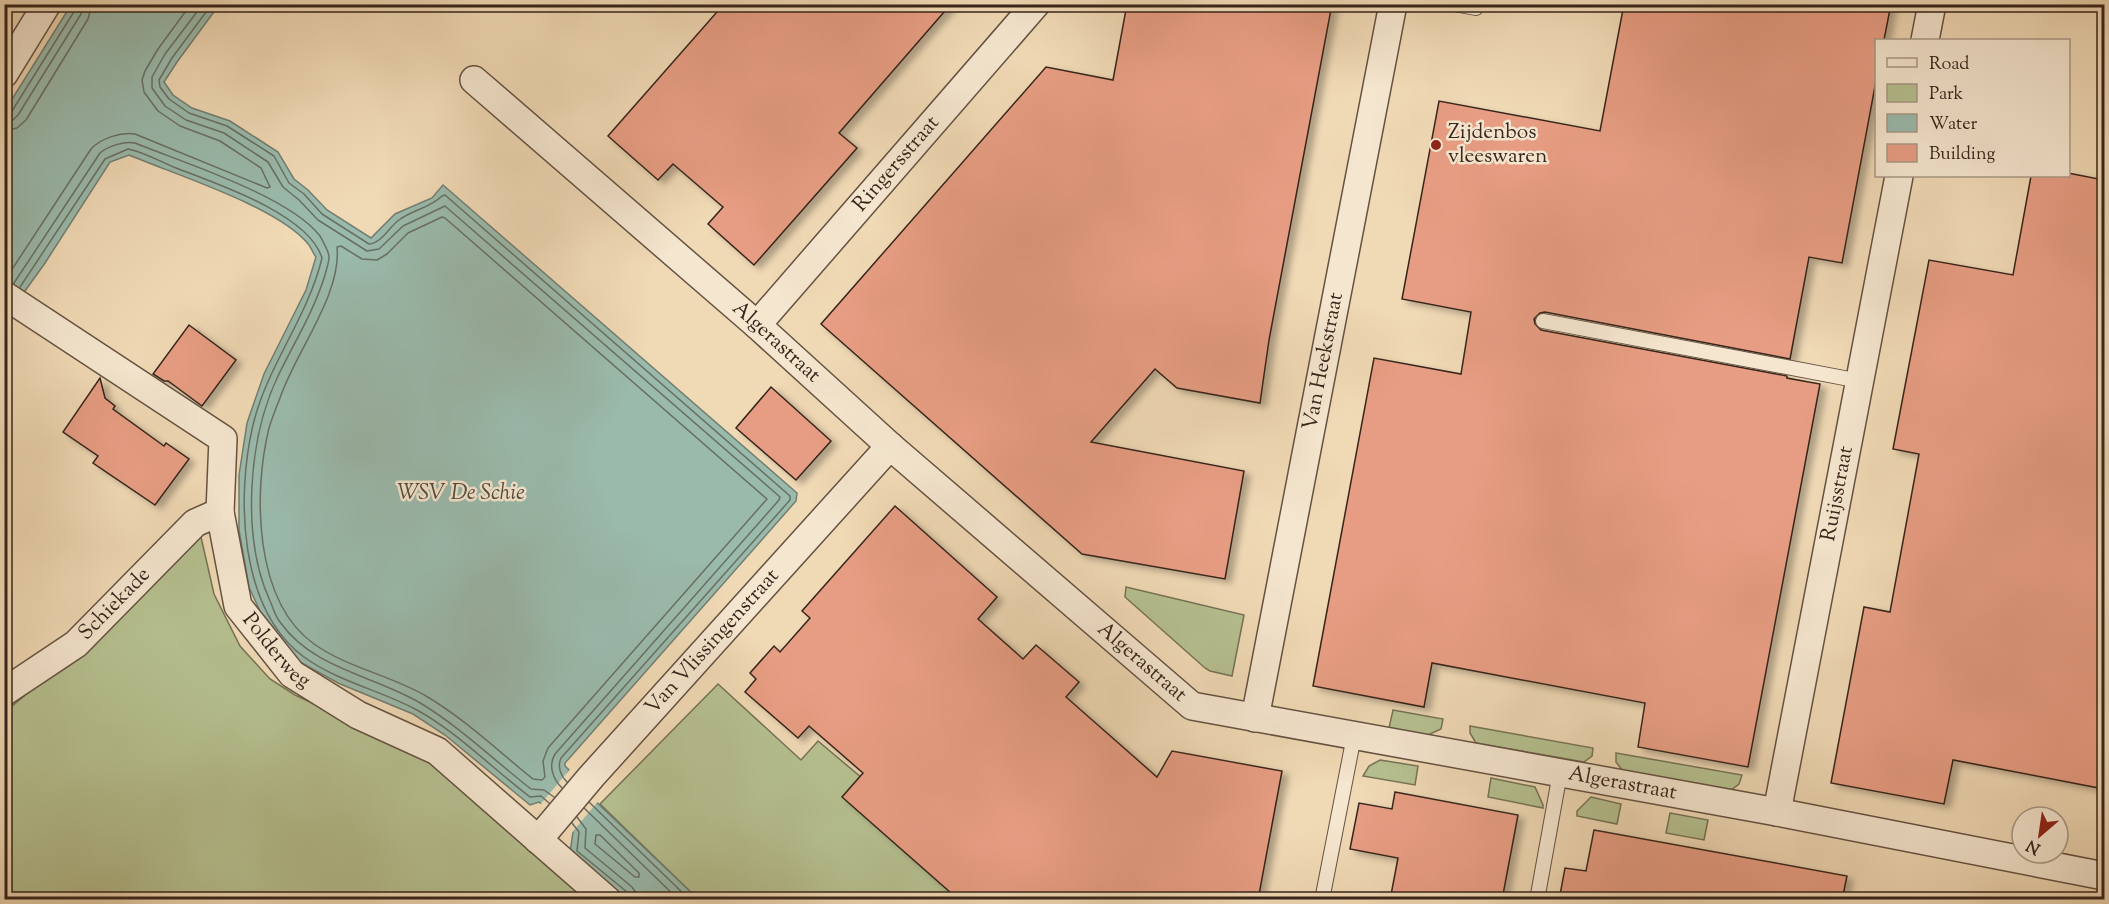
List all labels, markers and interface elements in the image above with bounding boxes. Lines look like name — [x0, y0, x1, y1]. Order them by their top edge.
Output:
legend — [1875, 39, 2070, 177]
text: Road — [1929, 52, 1969, 78]
text: Park — [1929, 82, 1964, 108]
street label: Ringersstraat — [846, 109, 947, 219]
text: Water — [1929, 112, 1978, 138]
place label: Zijdenbos vleeswaren — [1448, 118, 1548, 172]
marker: Zijdenbos vleeswaren — [1429, 138, 1443, 152]
text: Building — [1929, 142, 1995, 168]
street label: Van Heekstraat — [1296, 290, 1352, 433]
street label: Algerastraat — [725, 294, 827, 390]
street label: Ruijsstraat — [1814, 444, 1862, 544]
water label: WSV De Schie — [397, 478, 525, 510]
street label: Schiekade — [72, 561, 158, 648]
street label: Van Vlissingenstraat — [639, 562, 787, 722]
street label: Polderweg — [234, 607, 316, 697]
street label: Algerastraat — [1090, 615, 1193, 710]
street label: Algerastraat — [1566, 759, 1679, 809]
north arrow — [2010, 805, 2070, 865]
text: N — [2023, 833, 2045, 859]

